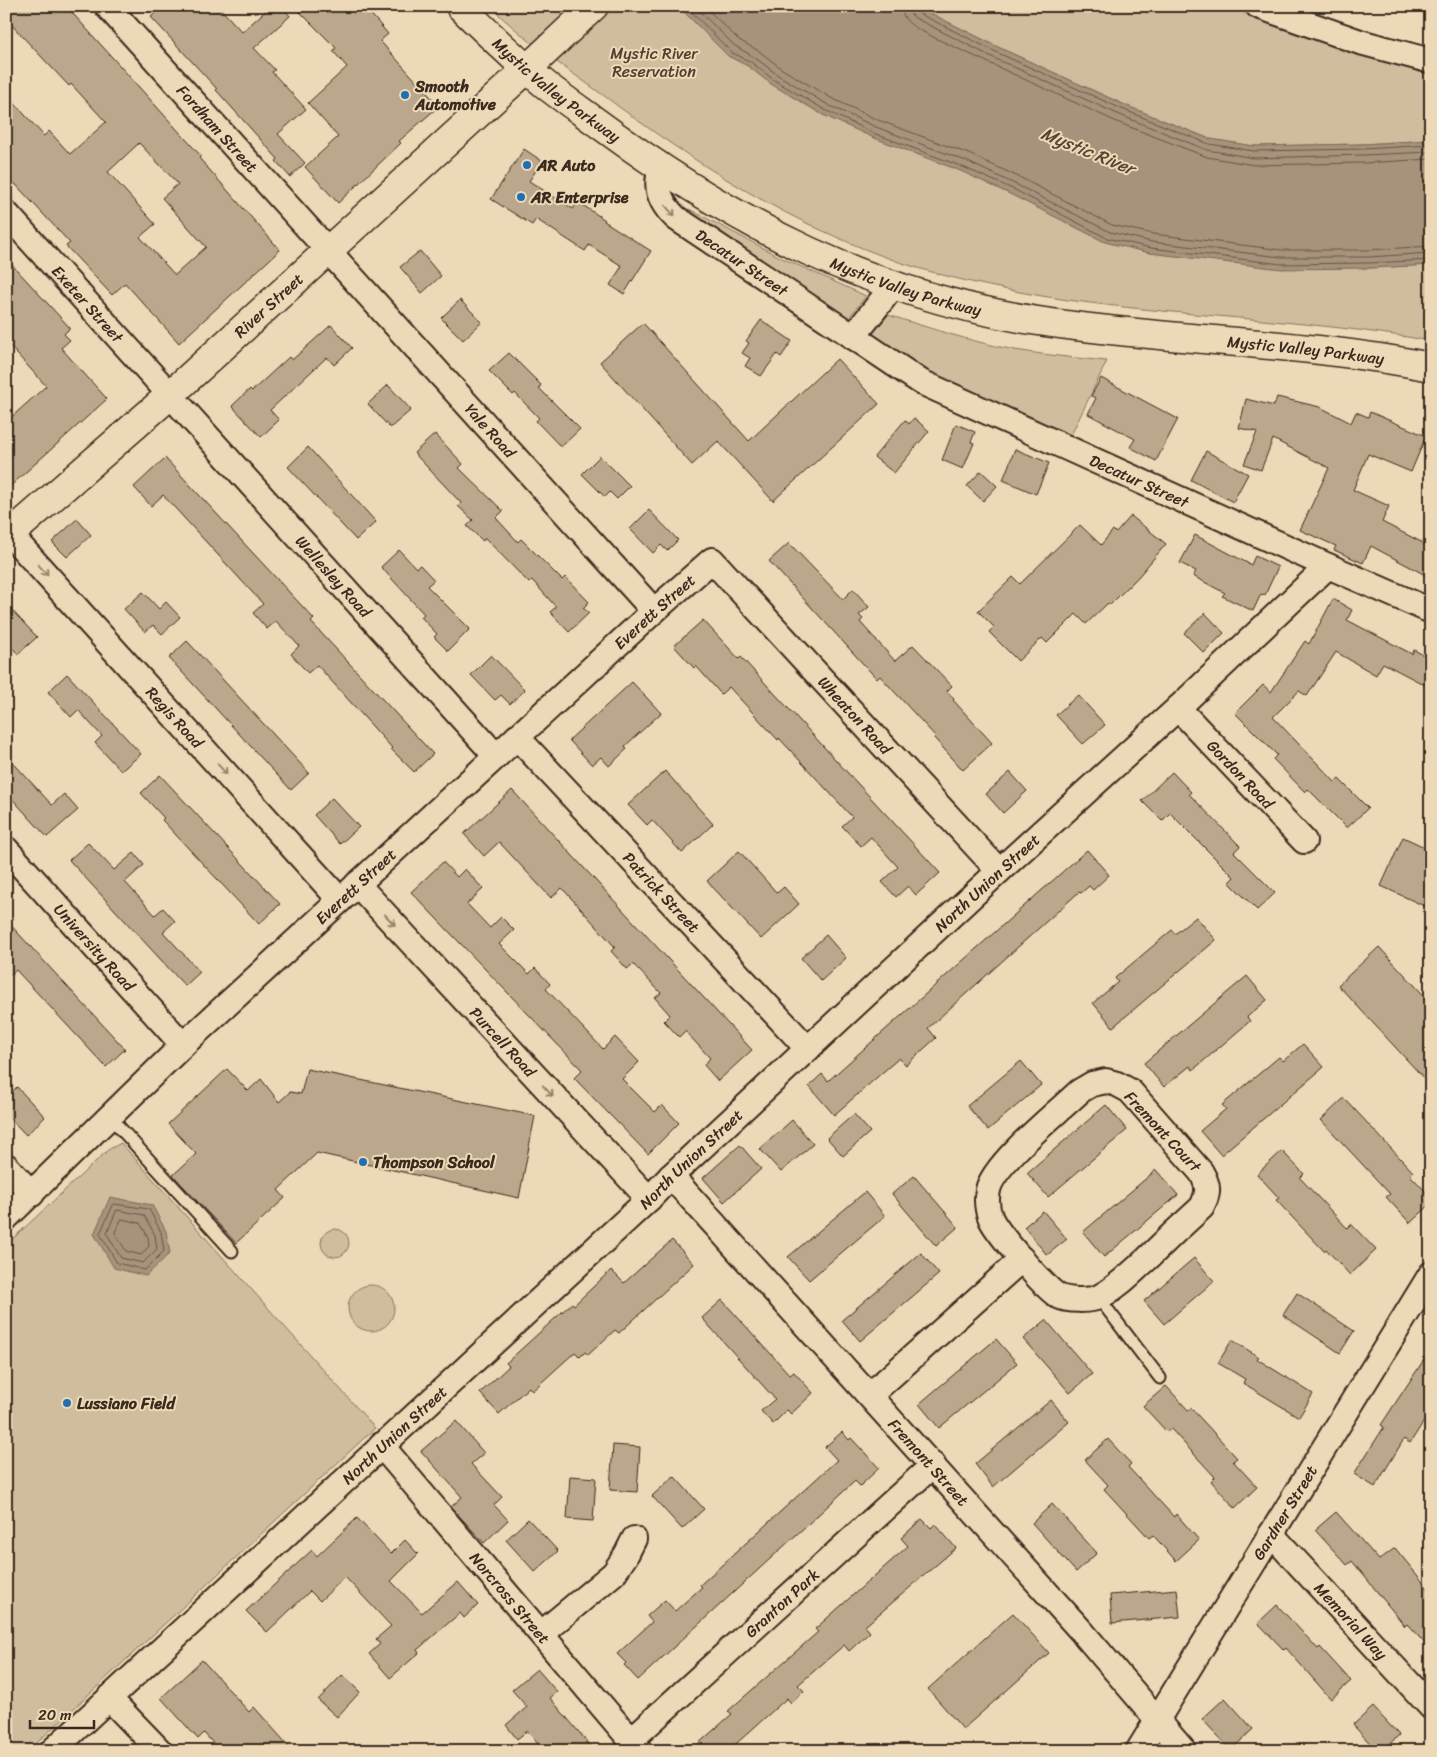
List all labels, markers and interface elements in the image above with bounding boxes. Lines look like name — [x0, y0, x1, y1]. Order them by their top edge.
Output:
street label: Mystic Valley Parkway — [485, 30, 627, 151]
park label: Mystic River Reservation — [610, 39, 699, 86]
place label: Smooth Automotive — [414, 72, 497, 119]
street label: Fordham Street — [169, 78, 265, 180]
marker: Smooth Automotive — [399, 89, 411, 101]
water label: Mystic River — [1036, 118, 1143, 186]
place label: AR Auto — [536, 151, 596, 180]
marker: AR Auto — [521, 159, 533, 171]
place label: AR Enterprise — [530, 183, 629, 212]
marker: AR Enterprise — [515, 191, 527, 203]
one-way arrow — [664, 204, 675, 217]
street label: Decatur Street — [689, 221, 794, 305]
street label: Mystic Valley Parkway — [826, 248, 985, 325]
street label: Exeter Street — [44, 258, 131, 350]
street label: River Street — [227, 266, 311, 345]
street label: Mystic Valley Parkway — [1226, 327, 1387, 374]
street label: Yale Road — [457, 396, 524, 466]
street label: Decatur Street — [1084, 446, 1194, 517]
street label: Wellesley Road — [288, 528, 380, 626]
one-way arrow — [37, 564, 49, 577]
street label: Everett Street — [607, 567, 703, 657]
street label: Wheaton Road — [810, 669, 900, 763]
street label: Regis Road — [138, 679, 212, 757]
street label: Gordon Road — [1199, 732, 1282, 818]
one-way arrow — [217, 763, 228, 776]
street label: North Union Street — [927, 826, 1047, 940]
street label: Everett Street — [308, 841, 403, 932]
street label: Patrick Street — [615, 845, 707, 940]
street label: University Road — [46, 896, 143, 1000]
one-way arrow — [384, 914, 396, 926]
street label: Purcell Road — [462, 1000, 545, 1085]
one-way arrow — [542, 1084, 554, 1097]
street label: Fremont Court — [1117, 1084, 1209, 1179]
street label: North Union Street — [632, 1102, 750, 1217]
place label: Thompson School — [373, 1148, 496, 1177]
marker: Thompson School — [357, 1156, 369, 1168]
street label: North Union Street — [335, 1378, 454, 1492]
place label: Lussiano Field — [77, 1389, 177, 1418]
marker: Lussiano Field — [61, 1397, 73, 1409]
street label: Fremont Street — [881, 1411, 976, 1513]
street label: Gardner Street — [1245, 1459, 1325, 1566]
street label: Norcross Street — [462, 1545, 558, 1651]
street label: Granton Park — [738, 1561, 826, 1645]
street label: Memorial Way — [1307, 1575, 1395, 1667]
scale bar — [30, 1697, 94, 1729]
text: 20 m — [38, 1702, 72, 1728]

